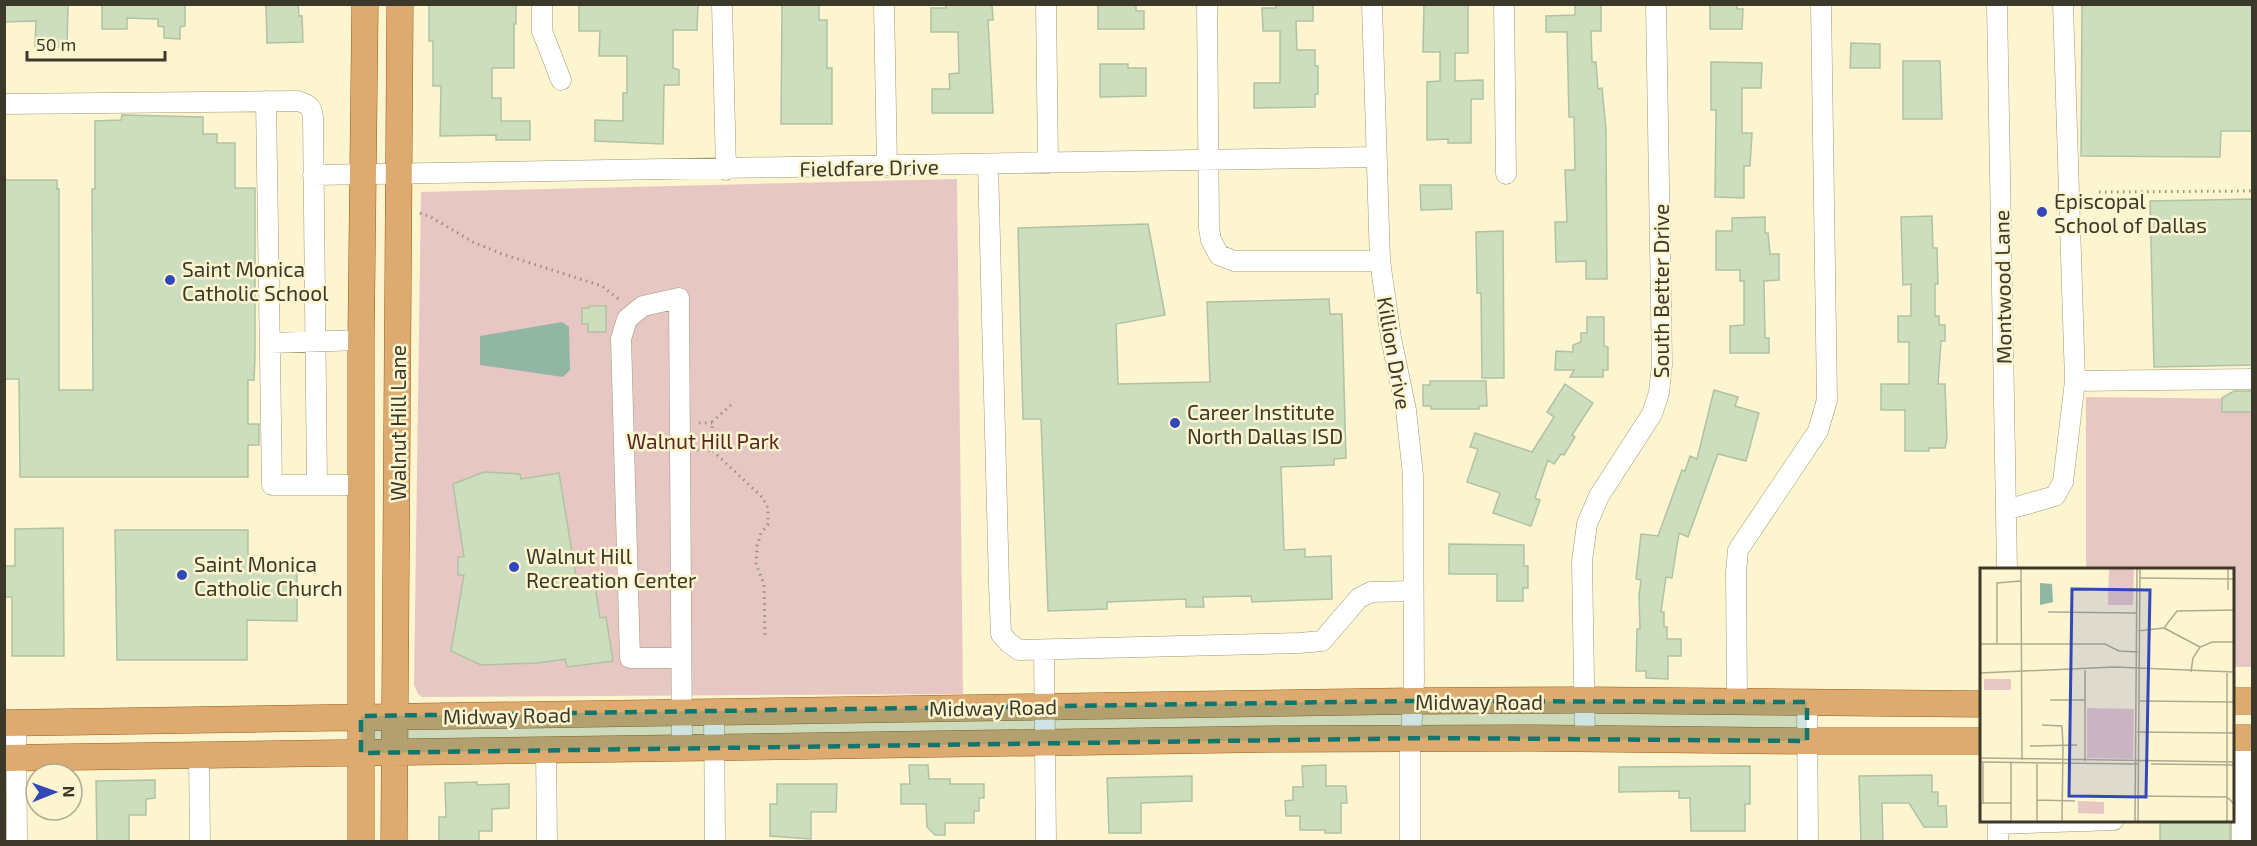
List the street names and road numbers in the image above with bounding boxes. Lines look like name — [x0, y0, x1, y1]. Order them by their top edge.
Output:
street label: Fieldfare Drive — [799, 153, 939, 181]
street label: South Better Drive — [1648, 204, 1673, 378]
street label: Montwood Lane — [1988, 210, 2016, 364]
street label: Killion Drive — [1373, 295, 1417, 411]
street label: Walnut Hill Lane — [385, 345, 410, 501]
street label: Midway Road — [1415, 689, 1543, 714]
street label: Midway Road — [929, 693, 1057, 721]
street label: Midway Road — [443, 701, 571, 729]

